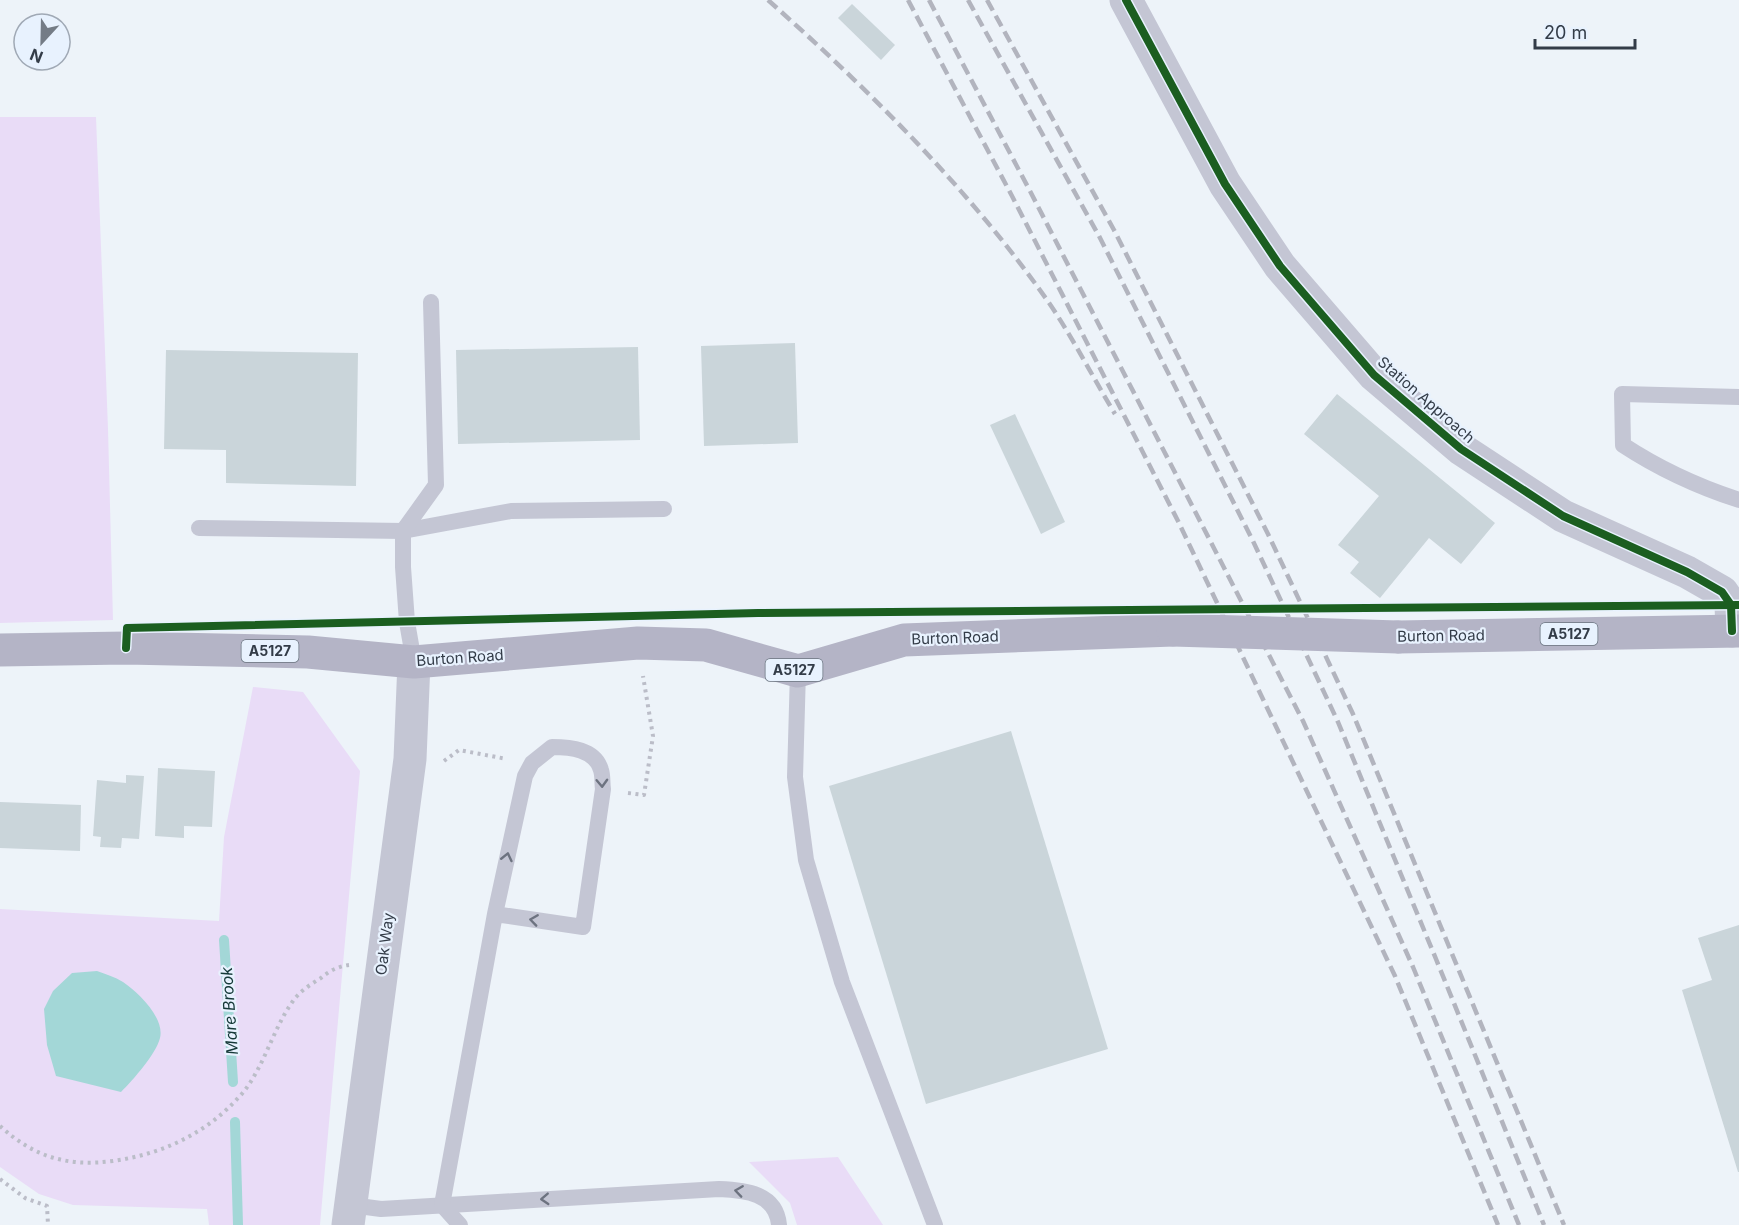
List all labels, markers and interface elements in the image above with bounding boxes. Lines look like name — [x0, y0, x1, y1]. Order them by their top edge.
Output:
north arrow — [12, 12, 72, 72]
scale bar — [1535, 12, 1636, 50]
text: 20 m — [1544, 22, 1587, 43]
text: N — [27, 44, 46, 67]
street label: Station Approach — [1374, 352, 1479, 447]
road number: A5127 — [1540, 623, 1598, 645]
street label: Burton Road — [1397, 625, 1485, 646]
street label: Burton Road — [911, 626, 999, 649]
road number: A5127 — [242, 640, 298, 662]
street label: Burton Road — [416, 645, 504, 670]
road number: A5127 — [766, 659, 822, 681]
one-way arrow — [595, 778, 608, 787]
one-way arrow — [500, 852, 513, 862]
street label: Oak Way — [371, 911, 398, 976]
one-way arrow — [530, 915, 539, 927]
water label: Mare Brook — [216, 966, 242, 1056]
one-way arrow — [734, 1185, 744, 1197]
one-way arrow — [540, 1193, 549, 1206]

